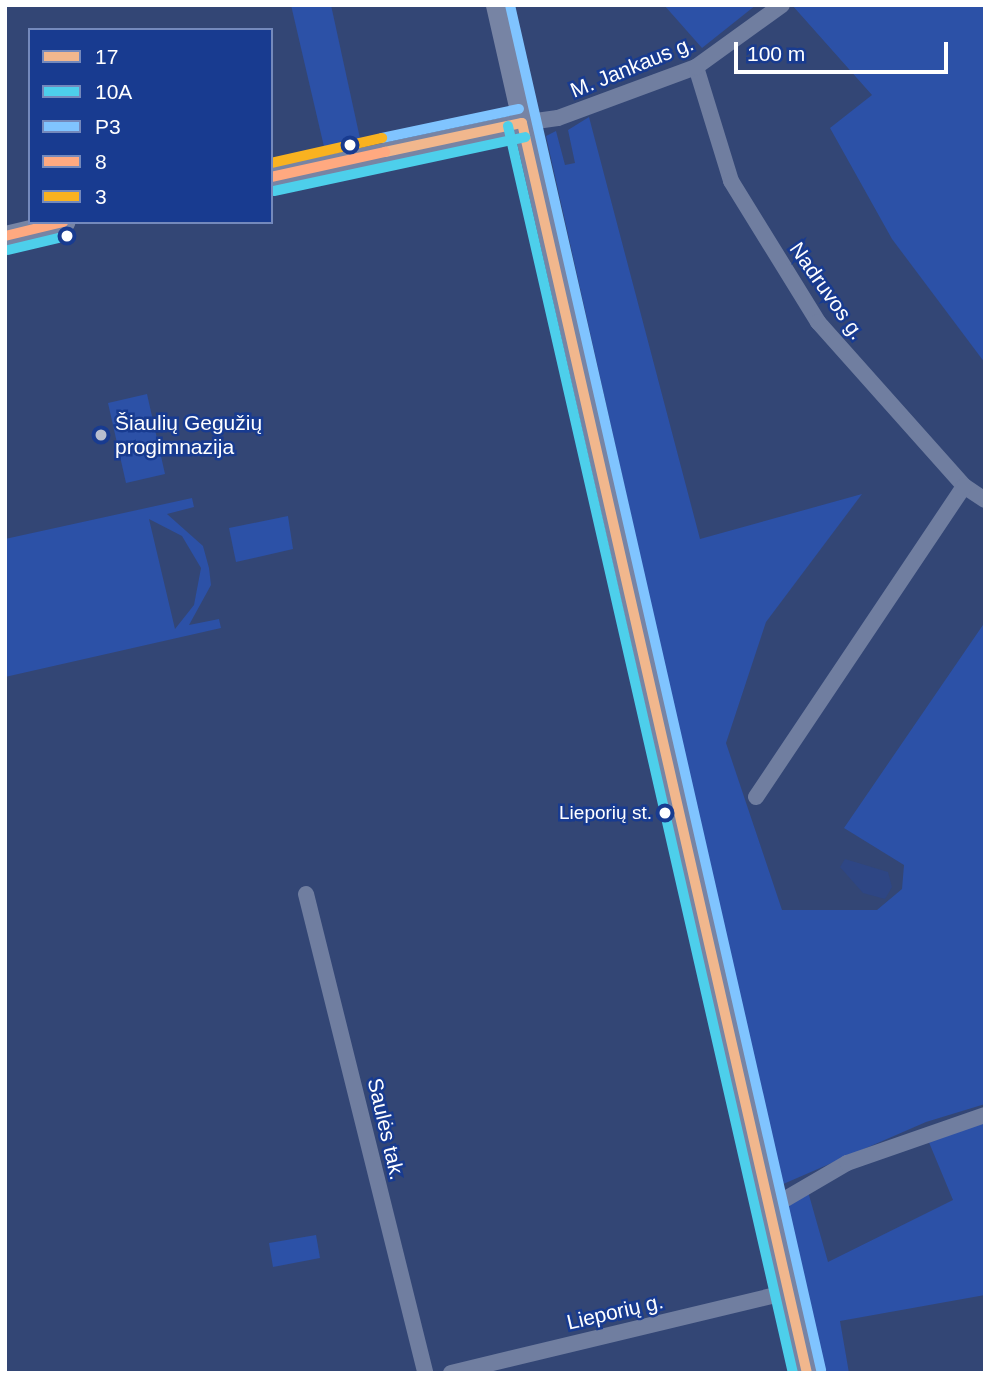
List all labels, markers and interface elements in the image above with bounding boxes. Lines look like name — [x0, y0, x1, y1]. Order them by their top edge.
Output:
legend — [28, 28, 273, 224]
scale bar — [738, 28, 951, 72]
street label: M. Jankaus g. — [567, 31, 697, 103]
text: 100 m — [747, 42, 805, 65]
text: 17 — [95, 45, 118, 68]
text: 10A — [95, 80, 132, 103]
text: P3 — [95, 115, 121, 138]
unlabelled marker — [343, 138, 357, 152]
text: 8 — [95, 150, 107, 173]
text: 3 — [95, 185, 107, 208]
unlabelled marker — [60, 229, 74, 243]
street label: Nadruvos g. — [784, 237, 870, 345]
place label: Šiaulių Gegužių progimnazija — [115, 410, 262, 460]
marker: Šiaulių Gegužių progimnazija — [93, 427, 109, 443]
place label: Lieporių st. — [559, 802, 652, 824]
marker: Lieporių st. — [658, 806, 672, 820]
street label: Saulės tak. — [362, 1076, 410, 1182]
street label: Lieporių g. — [564, 1289, 666, 1335]

